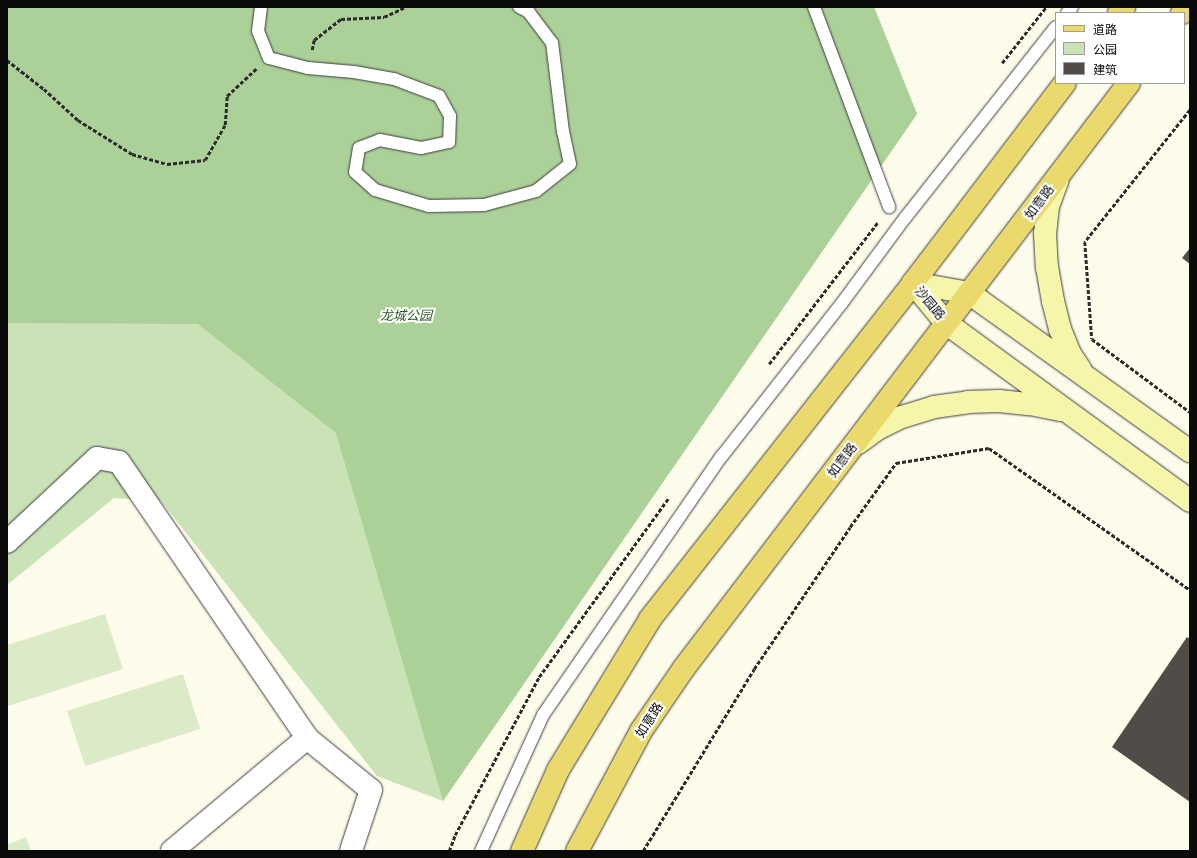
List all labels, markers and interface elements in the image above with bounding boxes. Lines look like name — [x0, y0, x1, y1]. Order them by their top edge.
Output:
legend — [1055, 12, 1185, 84]
text: 道路 — [1093, 20, 1117, 37]
text: 公园 — [1093, 40, 1117, 57]
text: 建筑 — [1093, 60, 1117, 77]
street label: 如意路 — [1021, 182, 1057, 222]
street label: 沙园路 — [911, 283, 949, 323]
park label: 龙城公园 — [380, 307, 432, 323]
street label: 如意路 — [824, 440, 860, 480]
street label: 如意路 — [632, 699, 666, 741]

